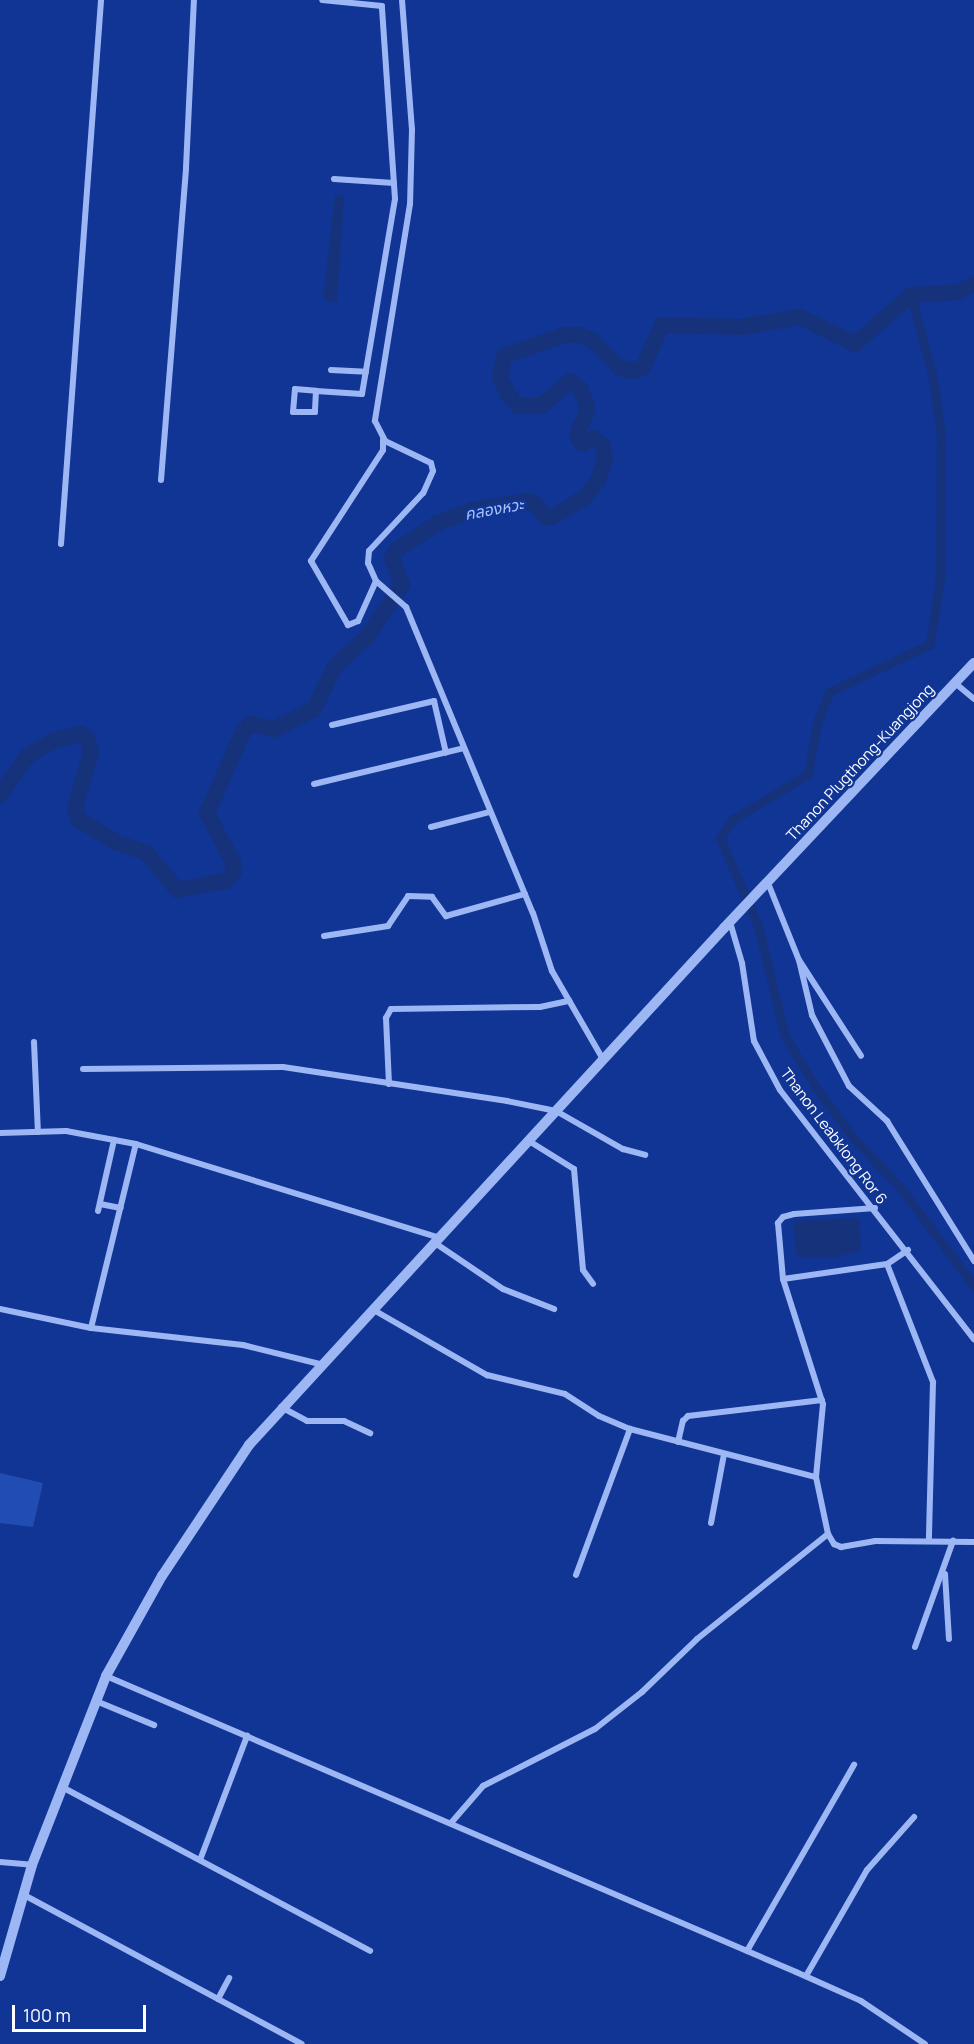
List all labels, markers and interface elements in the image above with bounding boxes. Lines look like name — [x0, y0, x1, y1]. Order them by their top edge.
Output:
water label: คลองหวะ — [463, 494, 525, 524]
street label: Thanon Plugthong-Kuangjong — [783, 680, 937, 844]
street label: Thanon Leabklong Ror 6 — [777, 1064, 891, 1208]
scale bar — [15, 1993, 148, 2031]
text: 100 m — [23, 2003, 71, 2027]

